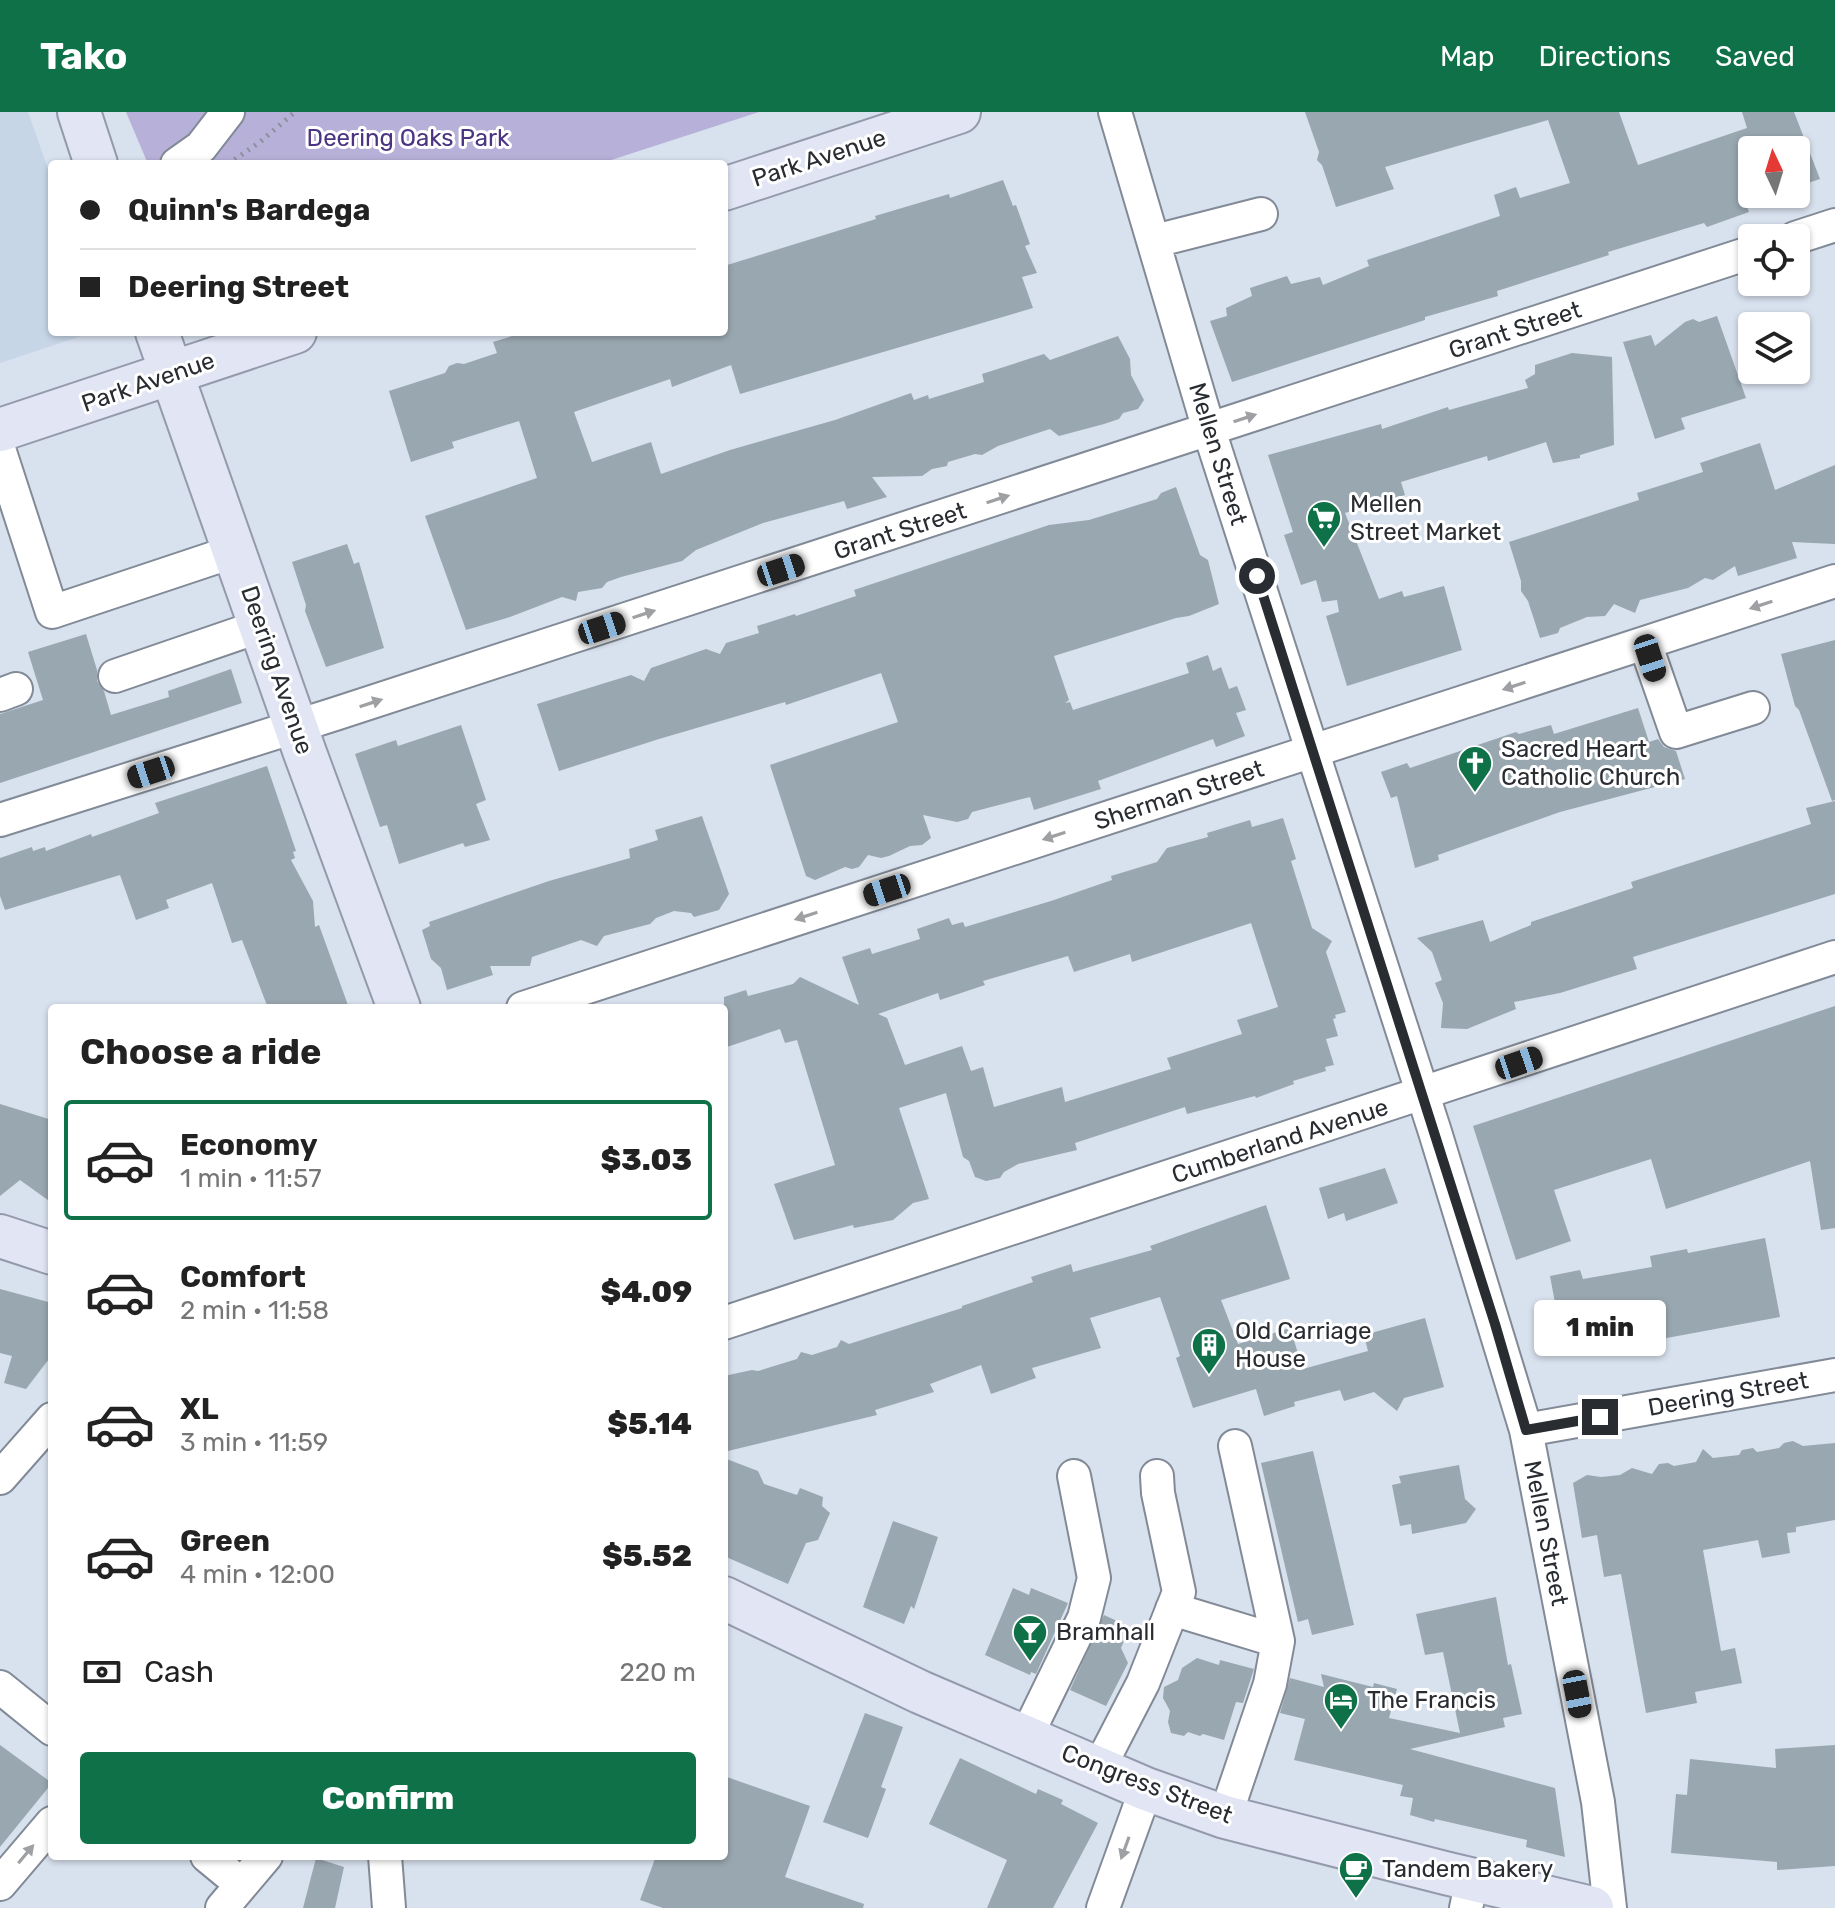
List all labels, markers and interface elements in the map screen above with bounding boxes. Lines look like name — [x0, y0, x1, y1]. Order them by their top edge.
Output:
text: Tako — [40, 33, 128, 79]
text: Map — [1440, 40, 1494, 73]
text: Directions — [1538, 40, 1671, 73]
text: Saved — [1715, 40, 1795, 73]
street label: Park Avenue — [749, 123, 889, 193]
park label: Deering Oaks Park — [307, 124, 510, 152]
north arrow — [1738, 136, 1810, 208]
map controls — [1738, 136, 1810, 384]
text: Quinn's Bardega — [128, 192, 371, 228]
button: locate — [1738, 224, 1810, 296]
text: Deering Street — [128, 269, 349, 305]
street label: Grant Street — [1445, 295, 1585, 365]
button: layers — [1738, 312, 1810, 384]
street label: Park Avenue — [78, 346, 218, 418]
street label: Mellen Street — [1183, 379, 1253, 529]
one-way arrow — [1234, 411, 1258, 424]
place label: Mellen Street Market — [1350, 490, 1501, 546]
one-way arrow — [987, 492, 1011, 505]
street label: Grant Street — [830, 496, 970, 566]
supermarket icon: Mellen Street Market — [1305, 499, 1343, 549]
car — [754, 551, 808, 589]
route start — [1239, 558, 1275, 594]
street label: Deering Avenue — [235, 582, 319, 758]
one-way arrow — [1749, 599, 1773, 612]
one-way arrow — [633, 607, 657, 620]
car — [575, 609, 629, 647]
car — [1631, 631, 1669, 685]
one-way arrow — [1501, 680, 1525, 692]
one-way arrow — [359, 696, 383, 709]
place label: Sacred Heart Catholic Church — [1501, 735, 1680, 791]
church icon: Sacred Heart Catholic Church — [1456, 744, 1494, 794]
car — [124, 753, 178, 791]
street label: Sherman Street — [1091, 754, 1267, 836]
one-way arrow — [1041, 830, 1065, 843]
car — [860, 871, 914, 909]
one-way arrow — [794, 910, 818, 923]
text: Choose a ride — [80, 1030, 321, 1073]
car — [1492, 1044, 1546, 1082]
street label: Cumberland Avenue — [1168, 1093, 1392, 1189]
icon: car — [84, 1124, 156, 1196]
text: Economy — [180, 1127, 318, 1163]
text: $3.03 — [600, 1142, 692, 1178]
text: 1 min · 11:57 — [180, 1163, 322, 1194]
icon: car — [84, 1256, 156, 1328]
text: Comfort — [180, 1259, 306, 1295]
text: $4.09 — [601, 1274, 692, 1310]
text: 2 min · 11:58 — [180, 1295, 329, 1326]
callout: 1 min — [1534, 1301, 1666, 1357]
text: 1 min — [1566, 1312, 1634, 1343]
place label: Old Carriage House — [1235, 1317, 1372, 1373]
building icon: Old Carriage House — [1190, 1326, 1228, 1376]
street label: Deering Street — [1646, 1366, 1810, 1422]
icon: car — [84, 1388, 156, 1460]
text: XL — [180, 1391, 219, 1427]
route end — [1582, 1399, 1618, 1435]
text: $5.14 — [607, 1406, 692, 1442]
text: 3 min · 11:59 — [180, 1427, 328, 1458]
street label: Mellen Street — [1518, 1458, 1574, 1608]
icon: car — [84, 1520, 156, 1592]
text: Green — [180, 1523, 270, 1559]
text: $5.52 — [602, 1538, 692, 1574]
text: 4 min · 12:00 — [180, 1559, 335, 1590]
bar icon: Bramhall — [1011, 1613, 1049, 1663]
place label: Bramhall — [1056, 1618, 1155, 1646]
icon: cash — [80, 1650, 124, 1694]
text: Cash — [144, 1654, 214, 1690]
text: 220 m — [619, 1657, 696, 1688]
car — [1561, 1668, 1593, 1720]
hotel icon: The Francis — [1322, 1681, 1360, 1731]
place label: The Francis — [1367, 1686, 1496, 1714]
street label: Congress Street — [1058, 1739, 1236, 1829]
button: Confirm — [80, 1752, 696, 1844]
one-way arrow — [1118, 1837, 1131, 1861]
one-way arrow — [17, 1844, 34, 1864]
cafe icon: Tandem Bakery — [1337, 1850, 1375, 1900]
place label: Tandem Bakery — [1382, 1855, 1553, 1883]

